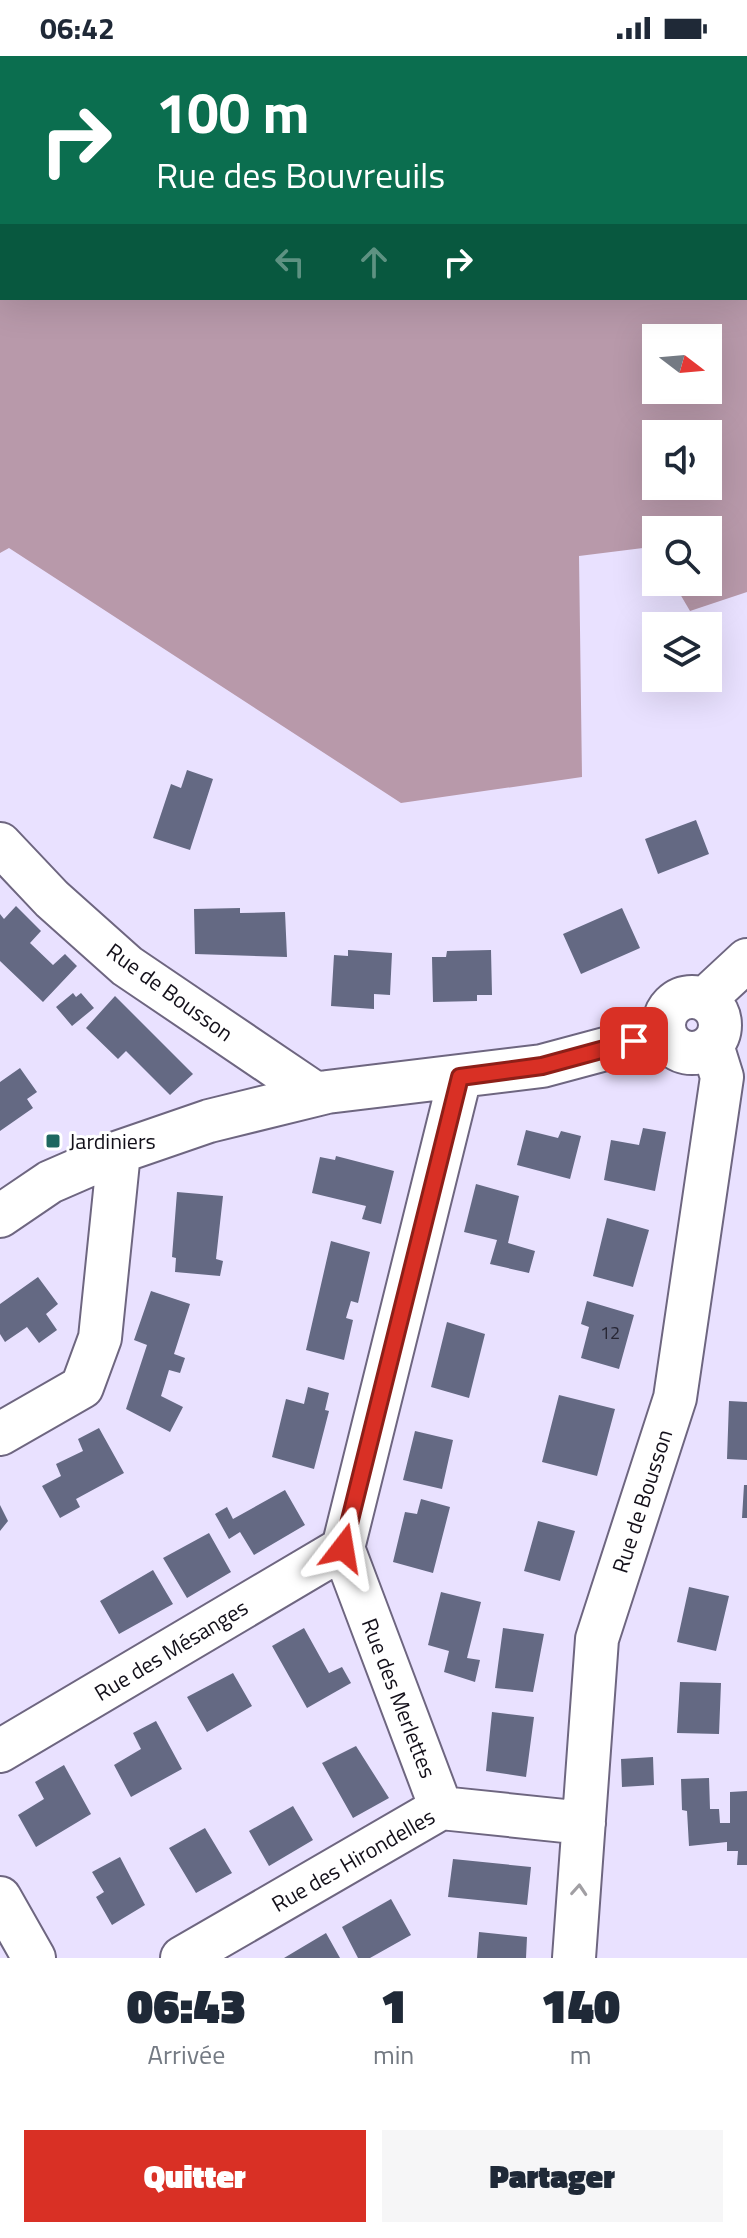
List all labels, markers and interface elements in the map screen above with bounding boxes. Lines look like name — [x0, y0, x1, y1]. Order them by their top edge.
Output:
text: 06:42 — [40, 5, 115, 51]
text: 100 m — [156, 70, 309, 155]
icon: right — [24, 88, 128, 192]
text: Rue des Bouvreuils — [156, 147, 445, 202]
icon: left — [268, 240, 312, 284]
icon: ahead — [352, 240, 396, 284]
icon: right — [436, 240, 480, 284]
north arrow — [642, 324, 722, 404]
map controls — [642, 324, 722, 692]
button: sound — [642, 420, 722, 500]
button: search — [642, 516, 722, 596]
button: layers — [642, 612, 722, 692]
street label: Rue de Bousson — [100, 934, 240, 1050]
pin — [600, 1007, 668, 1075]
icon: arrive — [612, 1019, 656, 1063]
place label: Jardiniers — [69, 1124, 156, 1158]
marker: Jardiniers — [44, 1132, 62, 1150]
house number: 12 — [600, 1319, 620, 1346]
street label: Rue de Bousson — [603, 1425, 681, 1577]
position arrow — [301, 1506, 385, 1590]
street label: Rue des Mésanges — [88, 1591, 254, 1709]
street label: Rue des Merlettes — [353, 1613, 445, 1783]
street label: Rue des Hirondelles — [265, 1799, 441, 1921]
one-way arrow — [570, 1883, 587, 1896]
text: 06:43 — [127, 1969, 246, 2042]
text: 1 — [380, 1969, 407, 2042]
text: 140 — [541, 1969, 620, 2042]
text: Arrivée — [148, 2035, 225, 2074]
text: min — [373, 2035, 414, 2074]
text: m — [570, 2035, 592, 2074]
button: Quitter — [24, 2130, 366, 2222]
button: Partager — [382, 2130, 723, 2222]

